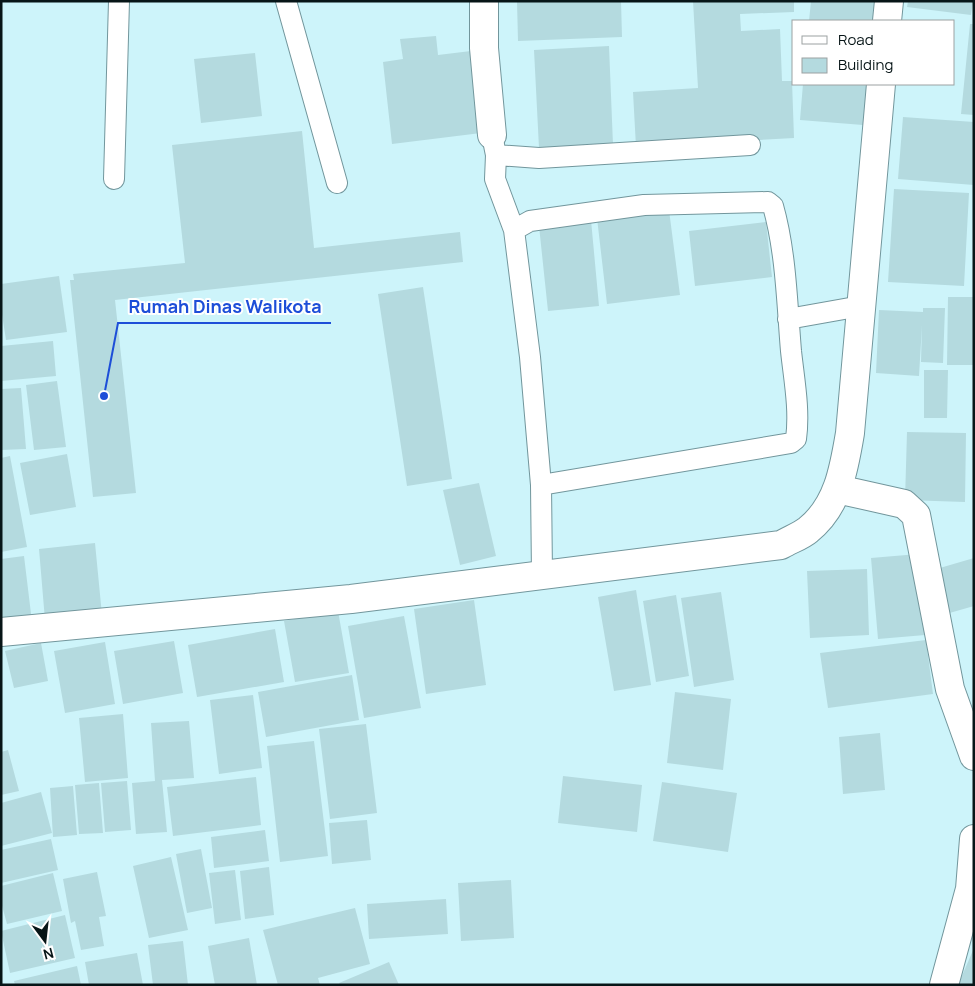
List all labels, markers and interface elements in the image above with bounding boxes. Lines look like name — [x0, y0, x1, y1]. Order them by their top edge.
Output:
legend — [792, 20, 955, 85]
text: Road — [838, 29, 874, 50]
text: Building — [838, 54, 893, 75]
callout: Rumah Dinas Walikota — [118, 290, 331, 323]
text: Rumah Dinas Walikota — [128, 294, 322, 318]
north arrow — [20, 916, 70, 966]
text: N — [41, 944, 56, 965]

